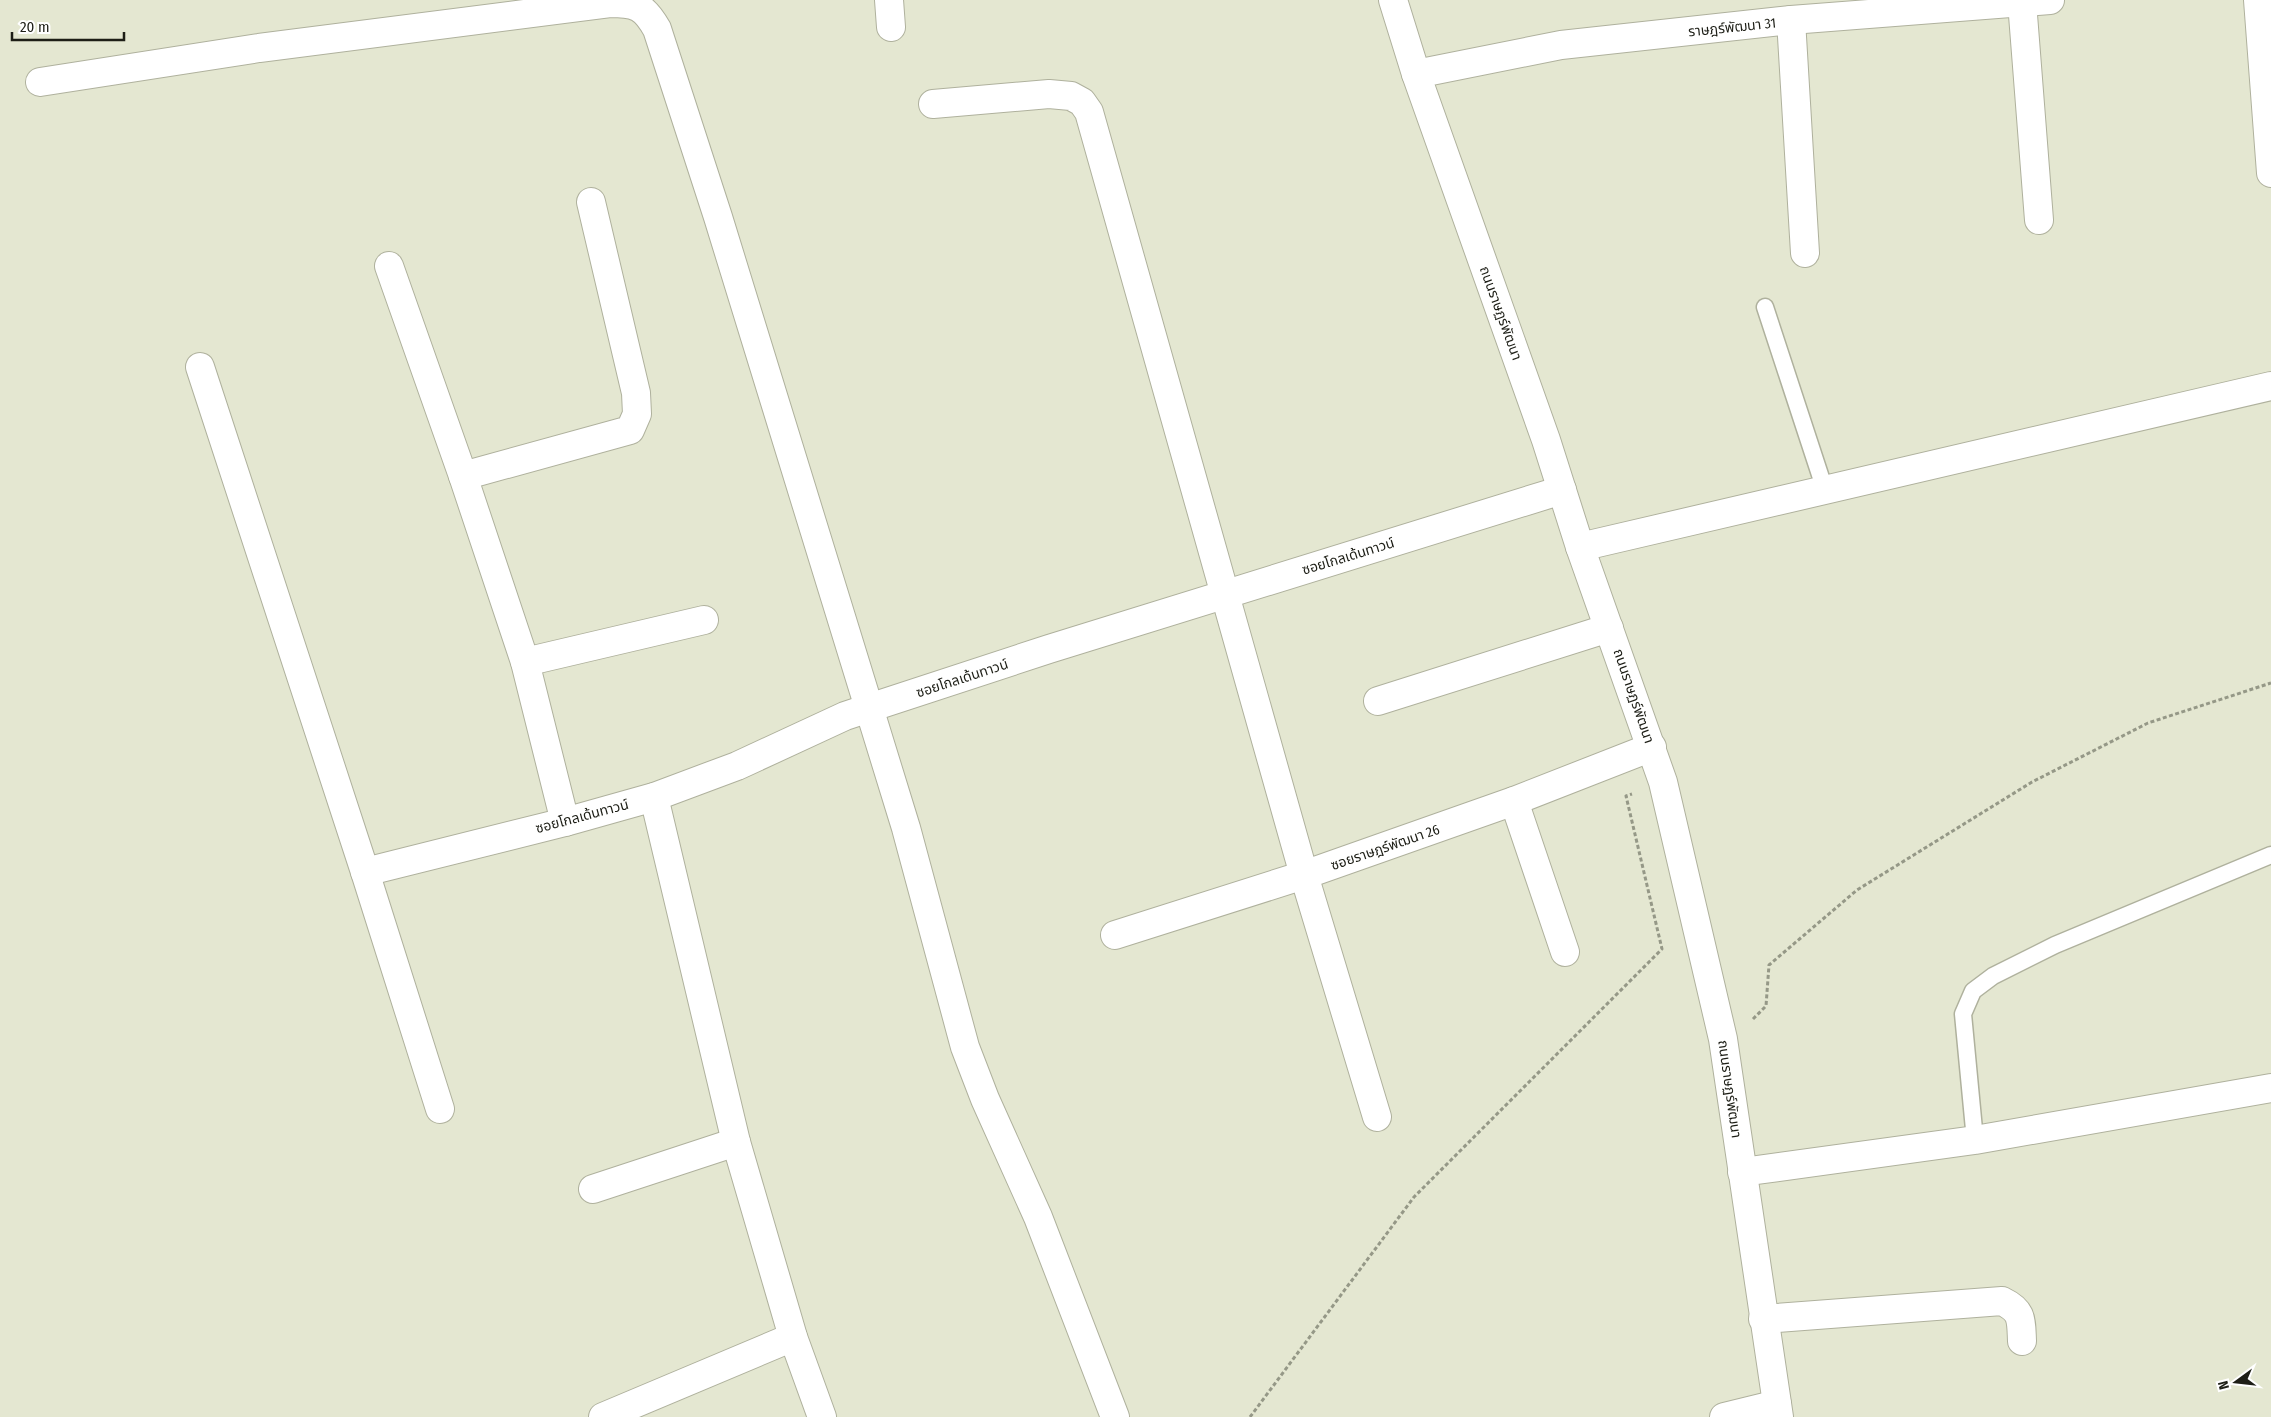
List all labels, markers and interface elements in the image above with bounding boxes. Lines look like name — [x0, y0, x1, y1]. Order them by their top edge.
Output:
scale bar — [12, 10, 125, 42]
street label: ราษฎร์พัฒนา 31 — [1687, 14, 1777, 41]
text: 20 m — [20, 18, 50, 36]
street label: ถนนราษฏร์พัฒนา — [1476, 264, 1525, 363]
street label: ซอยโกลเด้นทาวน์ — [1300, 534, 1396, 579]
street label: ถนนราษฏร์พัฒนา — [1609, 647, 1658, 746]
street label: ซอยโกลเด้นทาวน์ — [914, 656, 1010, 701]
street label: ซอยโกลเด้นทาวน์ — [534, 796, 631, 837]
street label: ซอยราษฎร์พัฒนา 26 — [1329, 821, 1442, 874]
street label: ถนนราษฏร์พัฒนา — [1714, 1039, 1745, 1139]
north arrow — [2211, 1357, 2261, 1407]
text: N — [2215, 1379, 2233, 1391]

